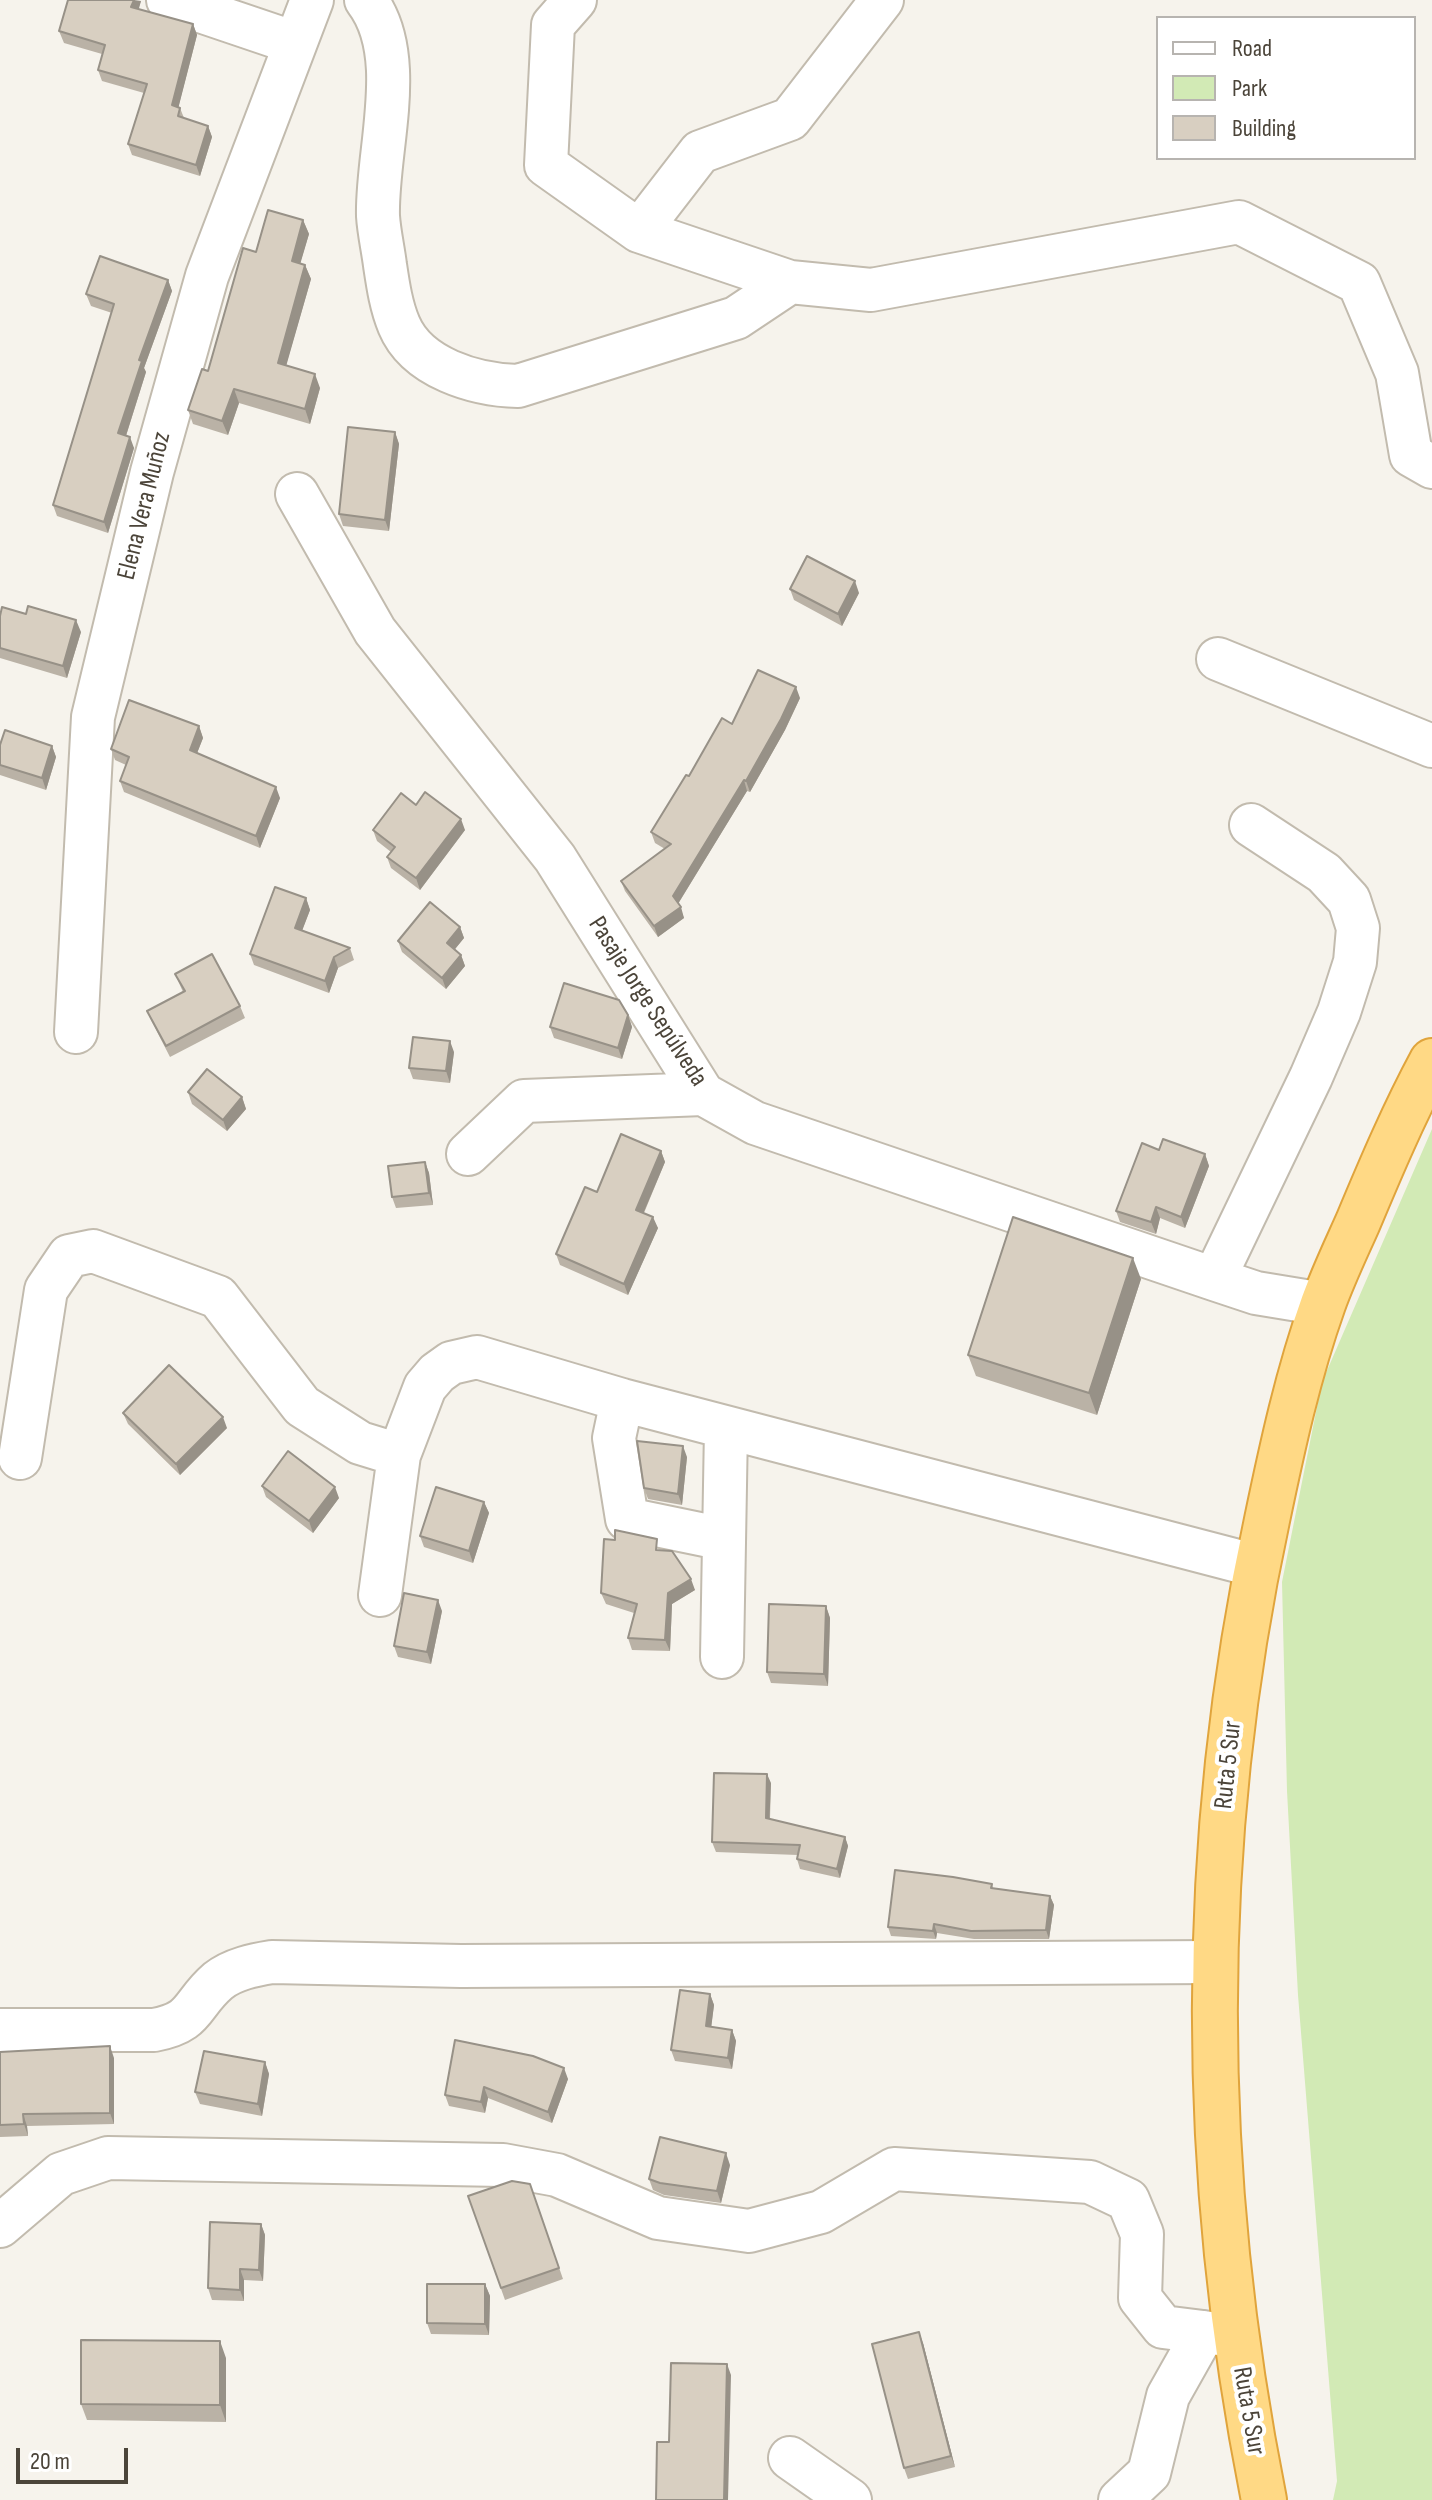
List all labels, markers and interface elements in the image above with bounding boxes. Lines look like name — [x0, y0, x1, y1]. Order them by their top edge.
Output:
legend — [1156, 16, 1416, 160]
text: Road — [1232, 34, 1272, 63]
text: Park — [1232, 74, 1267, 103]
text: Building — [1232, 114, 1296, 143]
street label: Elena Vera Muñoz — [112, 429, 178, 583]
street label: Pasaje Jorge Sepúlveda — [581, 911, 713, 1093]
street label: Ruta 5 Sur — [1209, 1719, 1249, 1811]
street label: Ruta 5 Sur — [1225, 2365, 1271, 2457]
scale bar — [20, 2432, 132, 2482]
text: 20 m — [30, 2447, 70, 2476]

